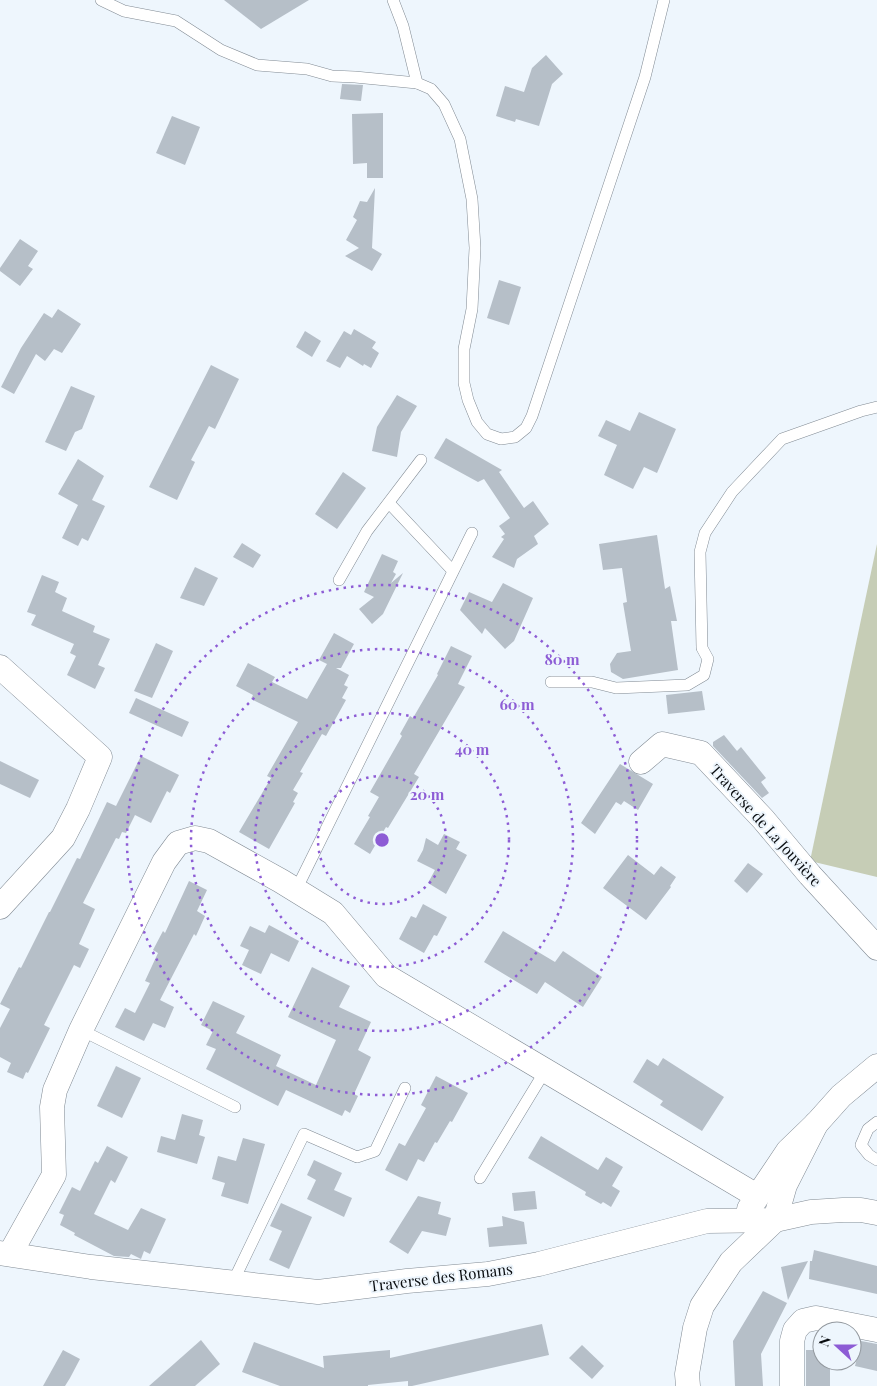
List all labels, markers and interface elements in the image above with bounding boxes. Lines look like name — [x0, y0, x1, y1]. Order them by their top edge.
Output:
text: 80 m — [544, 649, 580, 669]
text: 60 m — [499, 694, 535, 714]
text: 40 m — [455, 739, 490, 759]
street label: Traverse de La Jouvière — [706, 760, 826, 890]
text: 20 m — [410, 784, 445, 804]
centre of rings — [373, 831, 391, 849]
street label: Traverse des Romans — [368, 1258, 514, 1296]
north arrow — [812, 1321, 862, 1371]
text: N — [814, 1333, 835, 1349]

